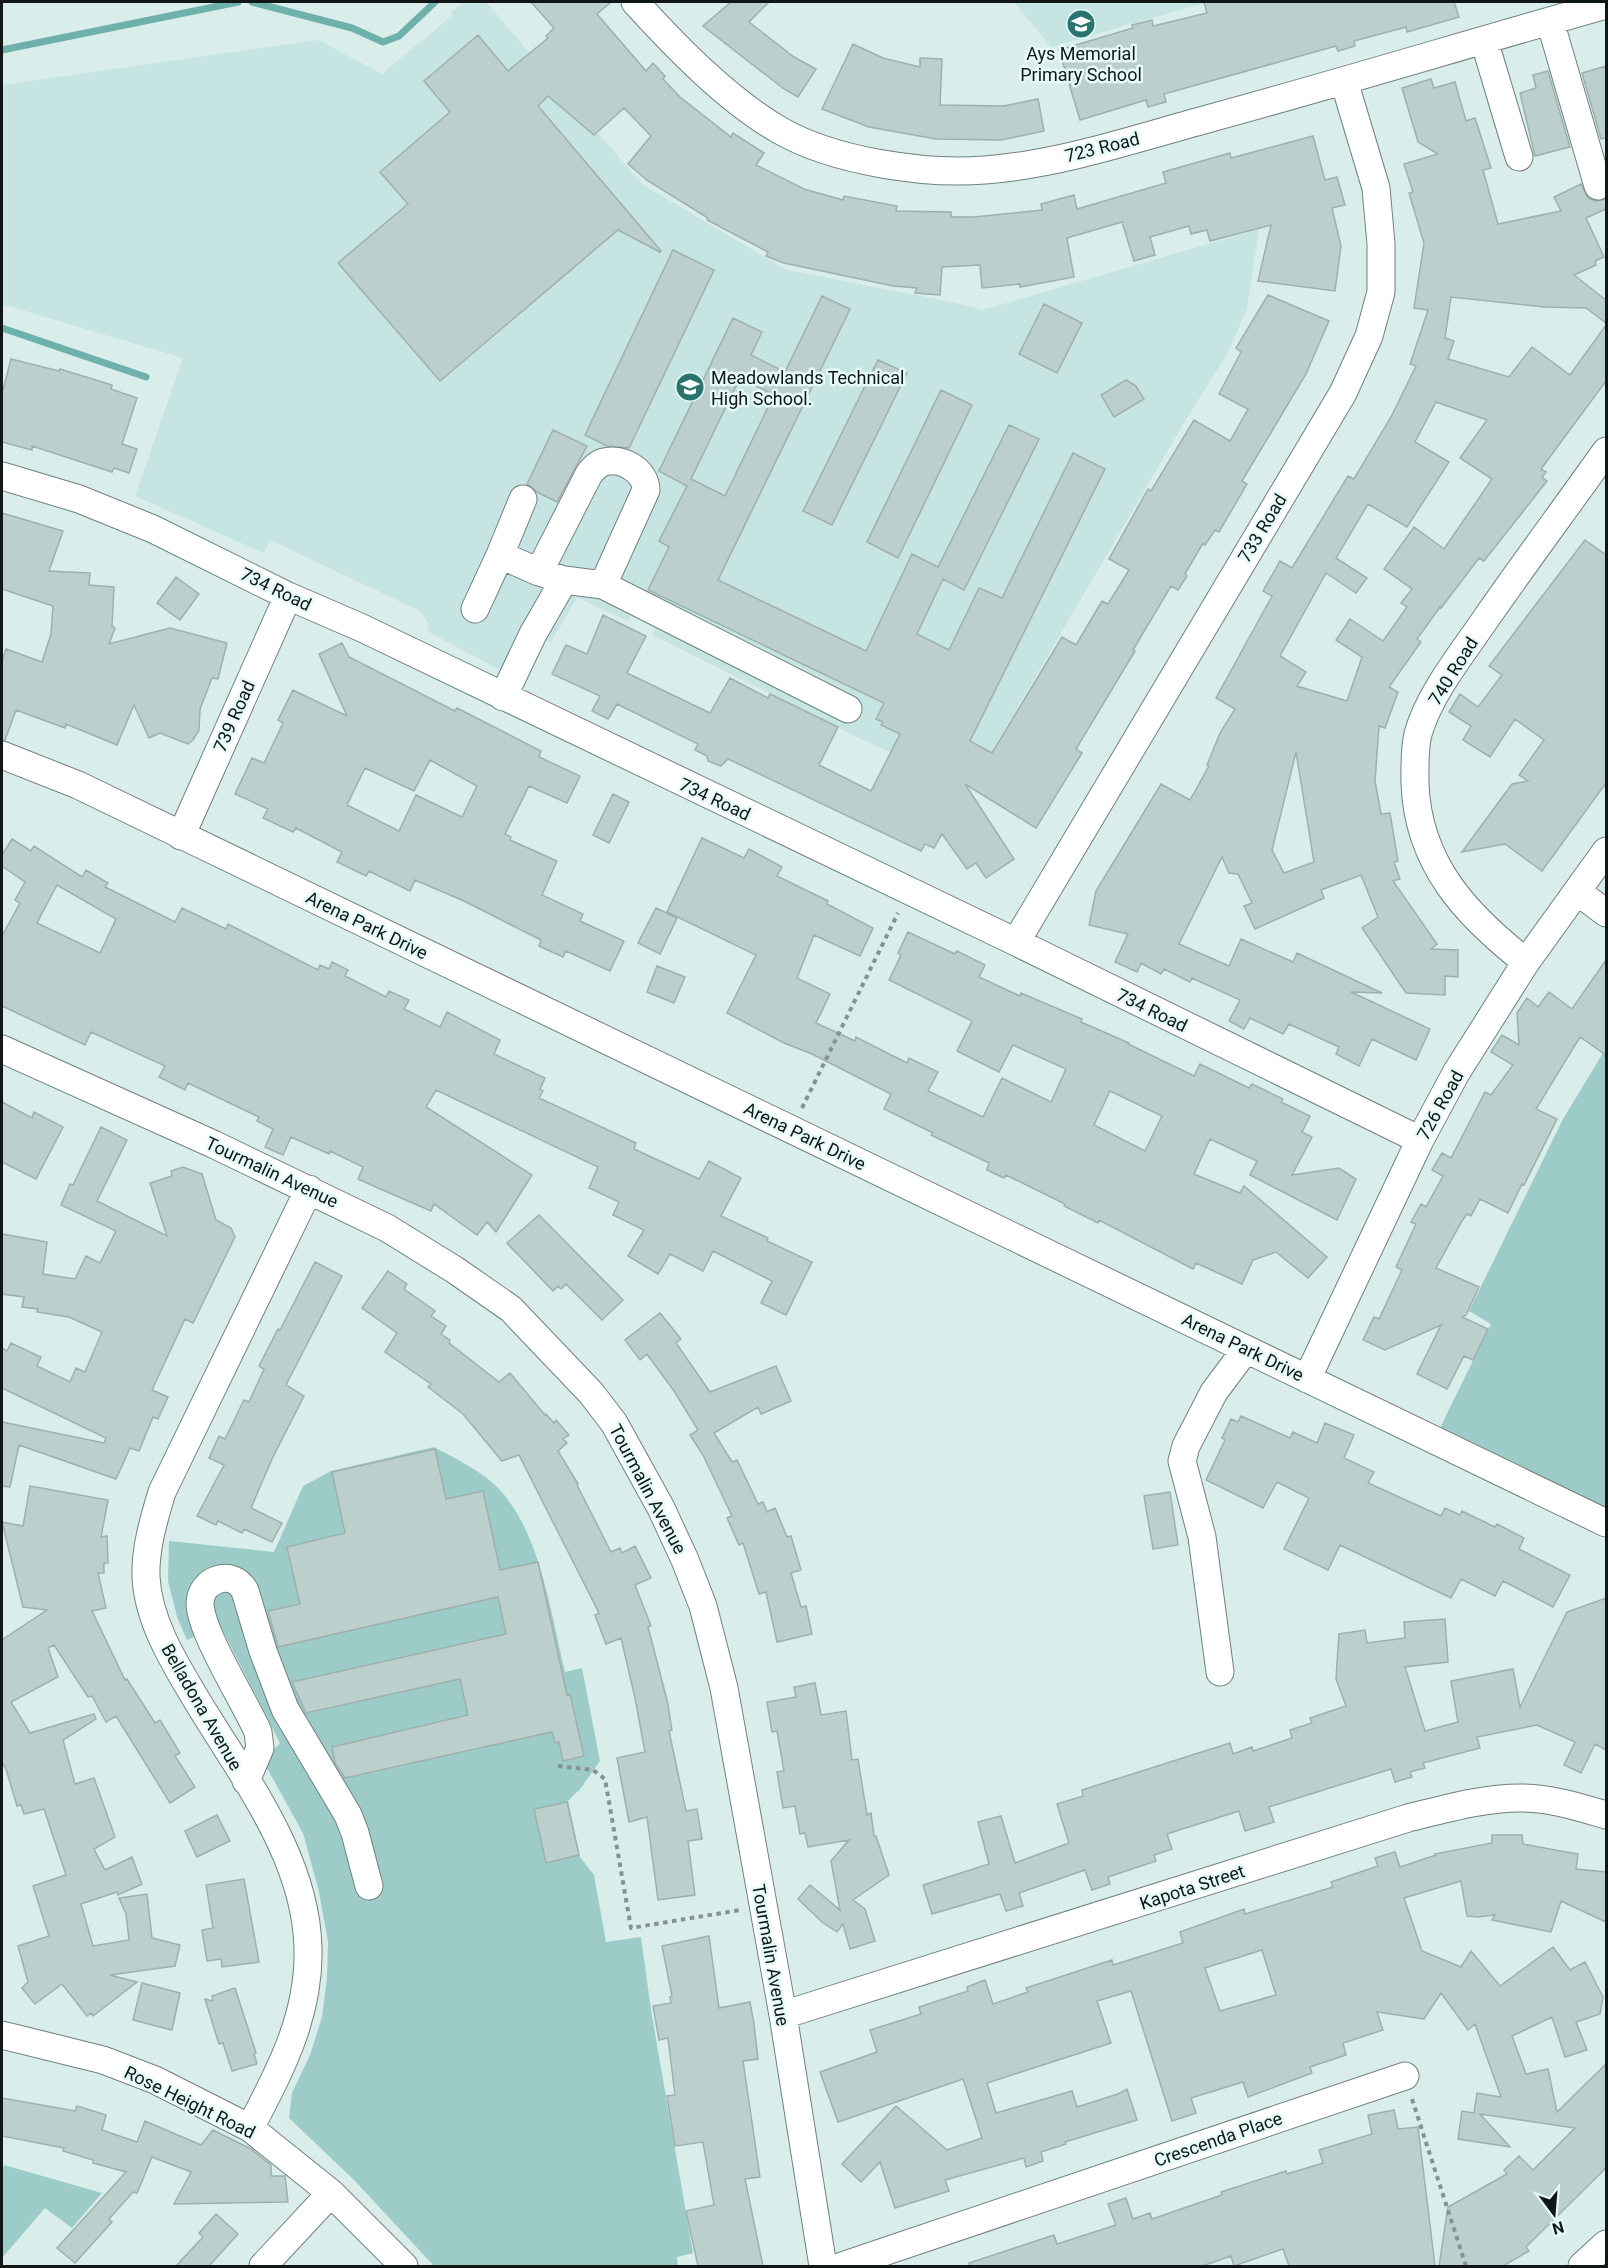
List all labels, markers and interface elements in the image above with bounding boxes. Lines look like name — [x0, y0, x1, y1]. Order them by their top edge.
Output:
school or university icon: Ays Memorial Primary School — [1065, 8, 1097, 40]
place label: Ays Memorial Primary School — [1020, 43, 1142, 85]
street label: 723 Road — [1063, 128, 1141, 166]
place label: Meadowlands Technical High School. — [711, 367, 904, 409]
school or university icon: Meadowlands Technical High School. — [674, 371, 706, 403]
street label: 733 Road — [1233, 490, 1291, 566]
street label: 734 Road — [237, 563, 315, 615]
street label: 740 Road — [1424, 633, 1482, 709]
street label: 739 Road — [209, 677, 259, 755]
street label: 734 Road — [676, 773, 754, 825]
street label: Arena Park Drive — [303, 887, 431, 963]
street label: 734 Road — [1113, 984, 1191, 1036]
street label: 726 Road — [1412, 1067, 1468, 1143]
street label: Arena Park Drive — [741, 1098, 869, 1174]
street label: Tourmalin Avenue — [202, 1132, 342, 1212]
street label: Arena Park Drive — [1179, 1309, 1307, 1385]
street label: Tourmalin Avenue — [605, 1421, 691, 1557]
street label: Belladona Avenue — [157, 1640, 247, 1774]
street label: Kapota Street — [1137, 1860, 1247, 1914]
street label: Tourmalin Avenue — [748, 1882, 794, 2028]
street label: Rose Height Road — [121, 2061, 259, 2143]
street label: Crescenda Place — [1151, 2107, 1285, 2171]
north arrow — [1524, 2184, 1584, 2244]
text: N — [1550, 2217, 1566, 2239]

